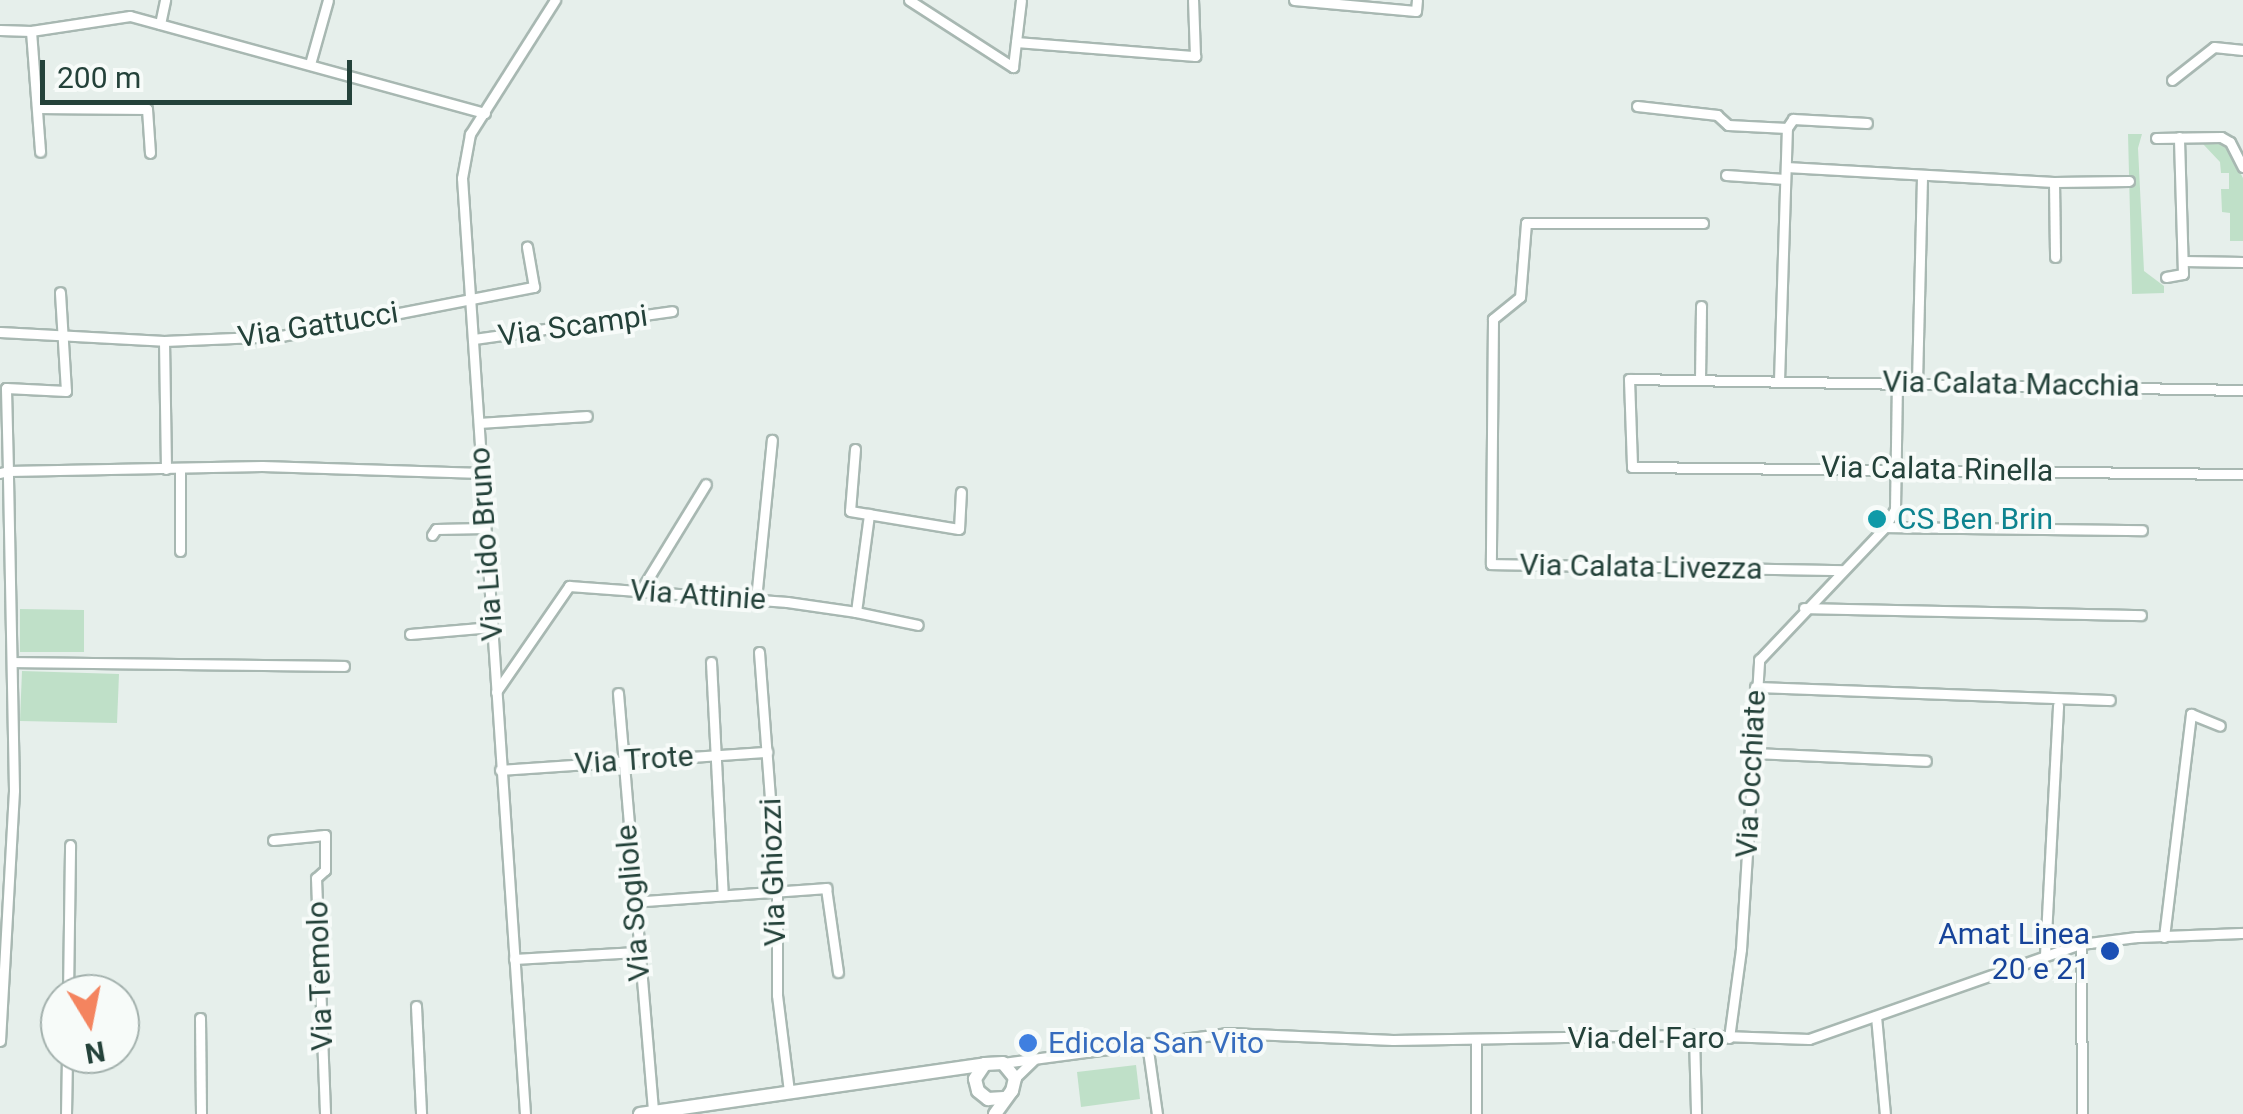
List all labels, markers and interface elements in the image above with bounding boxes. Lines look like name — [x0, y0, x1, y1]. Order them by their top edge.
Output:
scale bar — [45, 40, 358, 102]
text: 200 m — [57, 60, 141, 95]
street label: Via Gattucci — [235, 295, 401, 355]
street label: Via Scampi — [496, 298, 650, 354]
street label: Via Calata Macchia — [1882, 364, 2140, 404]
street label: Via Lido Bruno — [461, 446, 511, 642]
street label: Via Calata Rinella — [1821, 449, 2053, 489]
place label: CS Ben Brin — [1897, 501, 2053, 537]
marker: CS Ben Brin — [1866, 508, 1888, 530]
street label: Via Calata Livezza — [1519, 547, 1763, 587]
street label: Via Attinie — [629, 572, 767, 618]
street label: Via Occhiate — [1729, 689, 1773, 859]
street label: Via Trote — [573, 738, 695, 782]
street label: Via Ghiozzi — [752, 797, 794, 947]
street label: Via Sogliole — [608, 823, 658, 983]
street label: Via Temolo — [299, 900, 341, 1052]
place label: Amat Linea 20 e 21 — [1938, 916, 2090, 986]
marker: Amat Linea 20 e 21 — [2099, 940, 2121, 962]
north arrow — [40, 974, 140, 1074]
street label: Via del Faro — [1567, 1020, 1725, 1056]
place label: Edicola San Vito — [1048, 1025, 1264, 1061]
marker: Edicola San Vito — [1017, 1032, 1039, 1054]
text: N — [82, 1034, 108, 1070]

